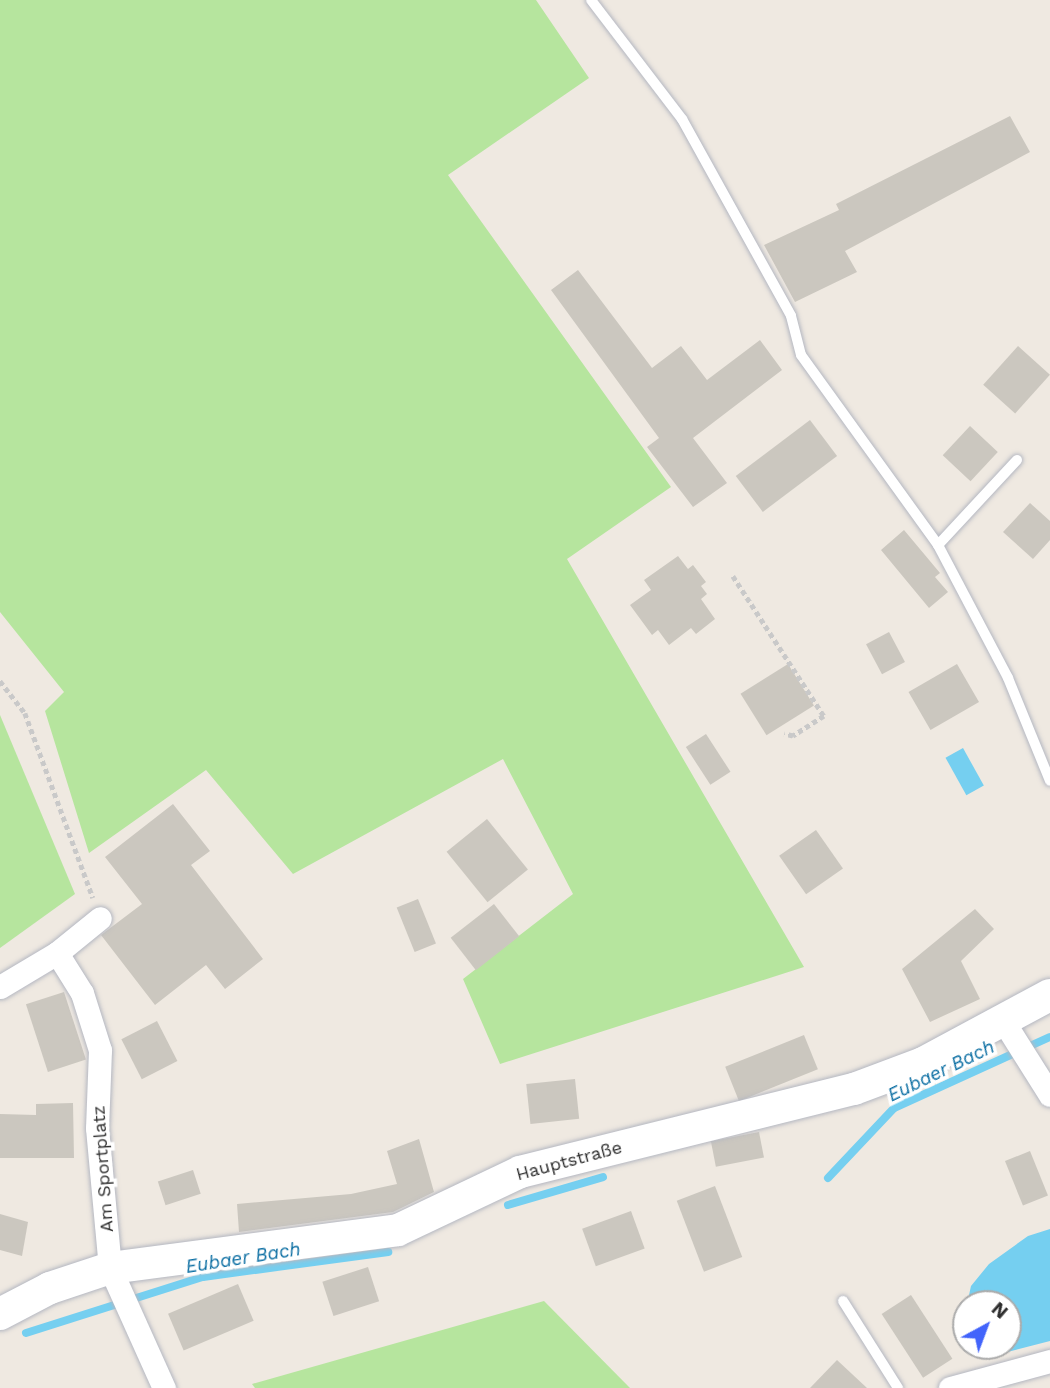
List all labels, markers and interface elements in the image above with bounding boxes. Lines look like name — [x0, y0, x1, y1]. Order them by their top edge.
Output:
water label: Eubaer Bach — [884, 1035, 998, 1107]
street label: Am Sportplatz — [88, 1105, 118, 1233]
street label: Hauptstraße — [514, 1136, 624, 1186]
water label: Eubaer Bach — [184, 1238, 302, 1278]
north arrow — [952, 1290, 1022, 1360]
text: N — [987, 1297, 1013, 1324]

